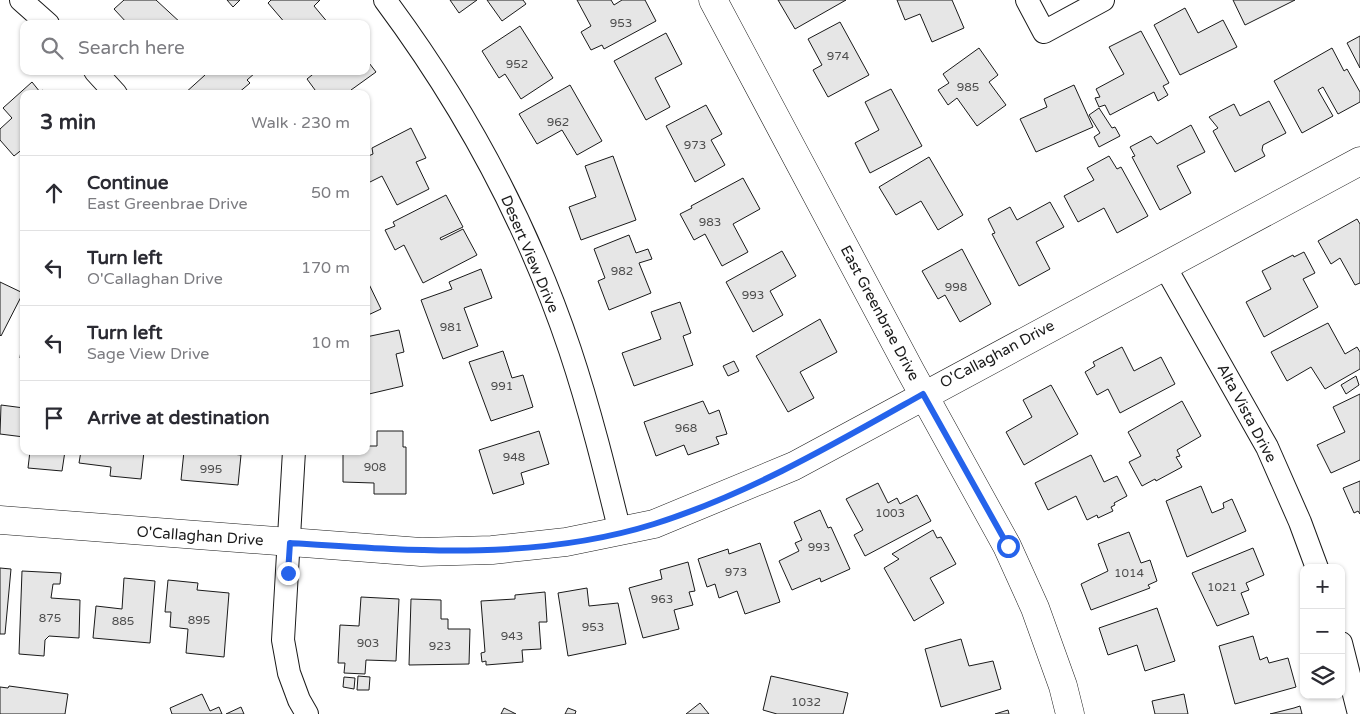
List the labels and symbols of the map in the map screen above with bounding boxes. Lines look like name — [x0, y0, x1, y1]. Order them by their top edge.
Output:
house number: 953 — [610, 16, 632, 30]
house number: 974 — [827, 49, 850, 63]
house number: 952 — [506, 57, 528, 71]
house number: 985 — [957, 80, 979, 94]
house number: 962 — [547, 115, 569, 129]
house number: 973 — [684, 138, 706, 152]
street label: Desert View Drive — [497, 193, 563, 315]
house number: 983 — [699, 215, 721, 229]
street label: East Greenbrae Drive — [837, 242, 923, 384]
house number: 982 — [611, 264, 633, 278]
house number: 998 — [945, 280, 967, 294]
house number: 993 — [742, 288, 764, 302]
street label: O'Callaghan Drive — [937, 316, 1057, 392]
house number: 981 — [440, 320, 462, 334]
street label: Alta Vista Drive — [1213, 361, 1281, 465]
house number: 991 — [491, 379, 513, 393]
house number: 968 — [675, 421, 697, 435]
house number: 948 — [503, 450, 525, 464]
house number: 908 — [364, 460, 386, 474]
house number: 995 — [200, 462, 222, 476]
house number: 1003 — [875, 506, 905, 520]
street label: O'Callaghan Drive — [136, 523, 264, 549]
route start — [997, 535, 1020, 558]
house number: 993 — [808, 540, 830, 554]
route end — [277, 562, 300, 585]
house number: 973 — [725, 565, 747, 579]
house number: 1014 — [1114, 566, 1145, 580]
house number: 1021 — [1207, 580, 1237, 594]
house number: 963 — [651, 592, 673, 606]
house number: 875 — [39, 611, 61, 625]
house number: 895 — [188, 613, 210, 627]
house number: 885 — [112, 614, 134, 628]
house number: 953 — [582, 620, 604, 634]
house number: 943 — [501, 629, 523, 643]
house number: 903 — [357, 636, 379, 650]
house number: 923 — [429, 639, 451, 653]
house number: 1032 — [791, 695, 821, 709]

